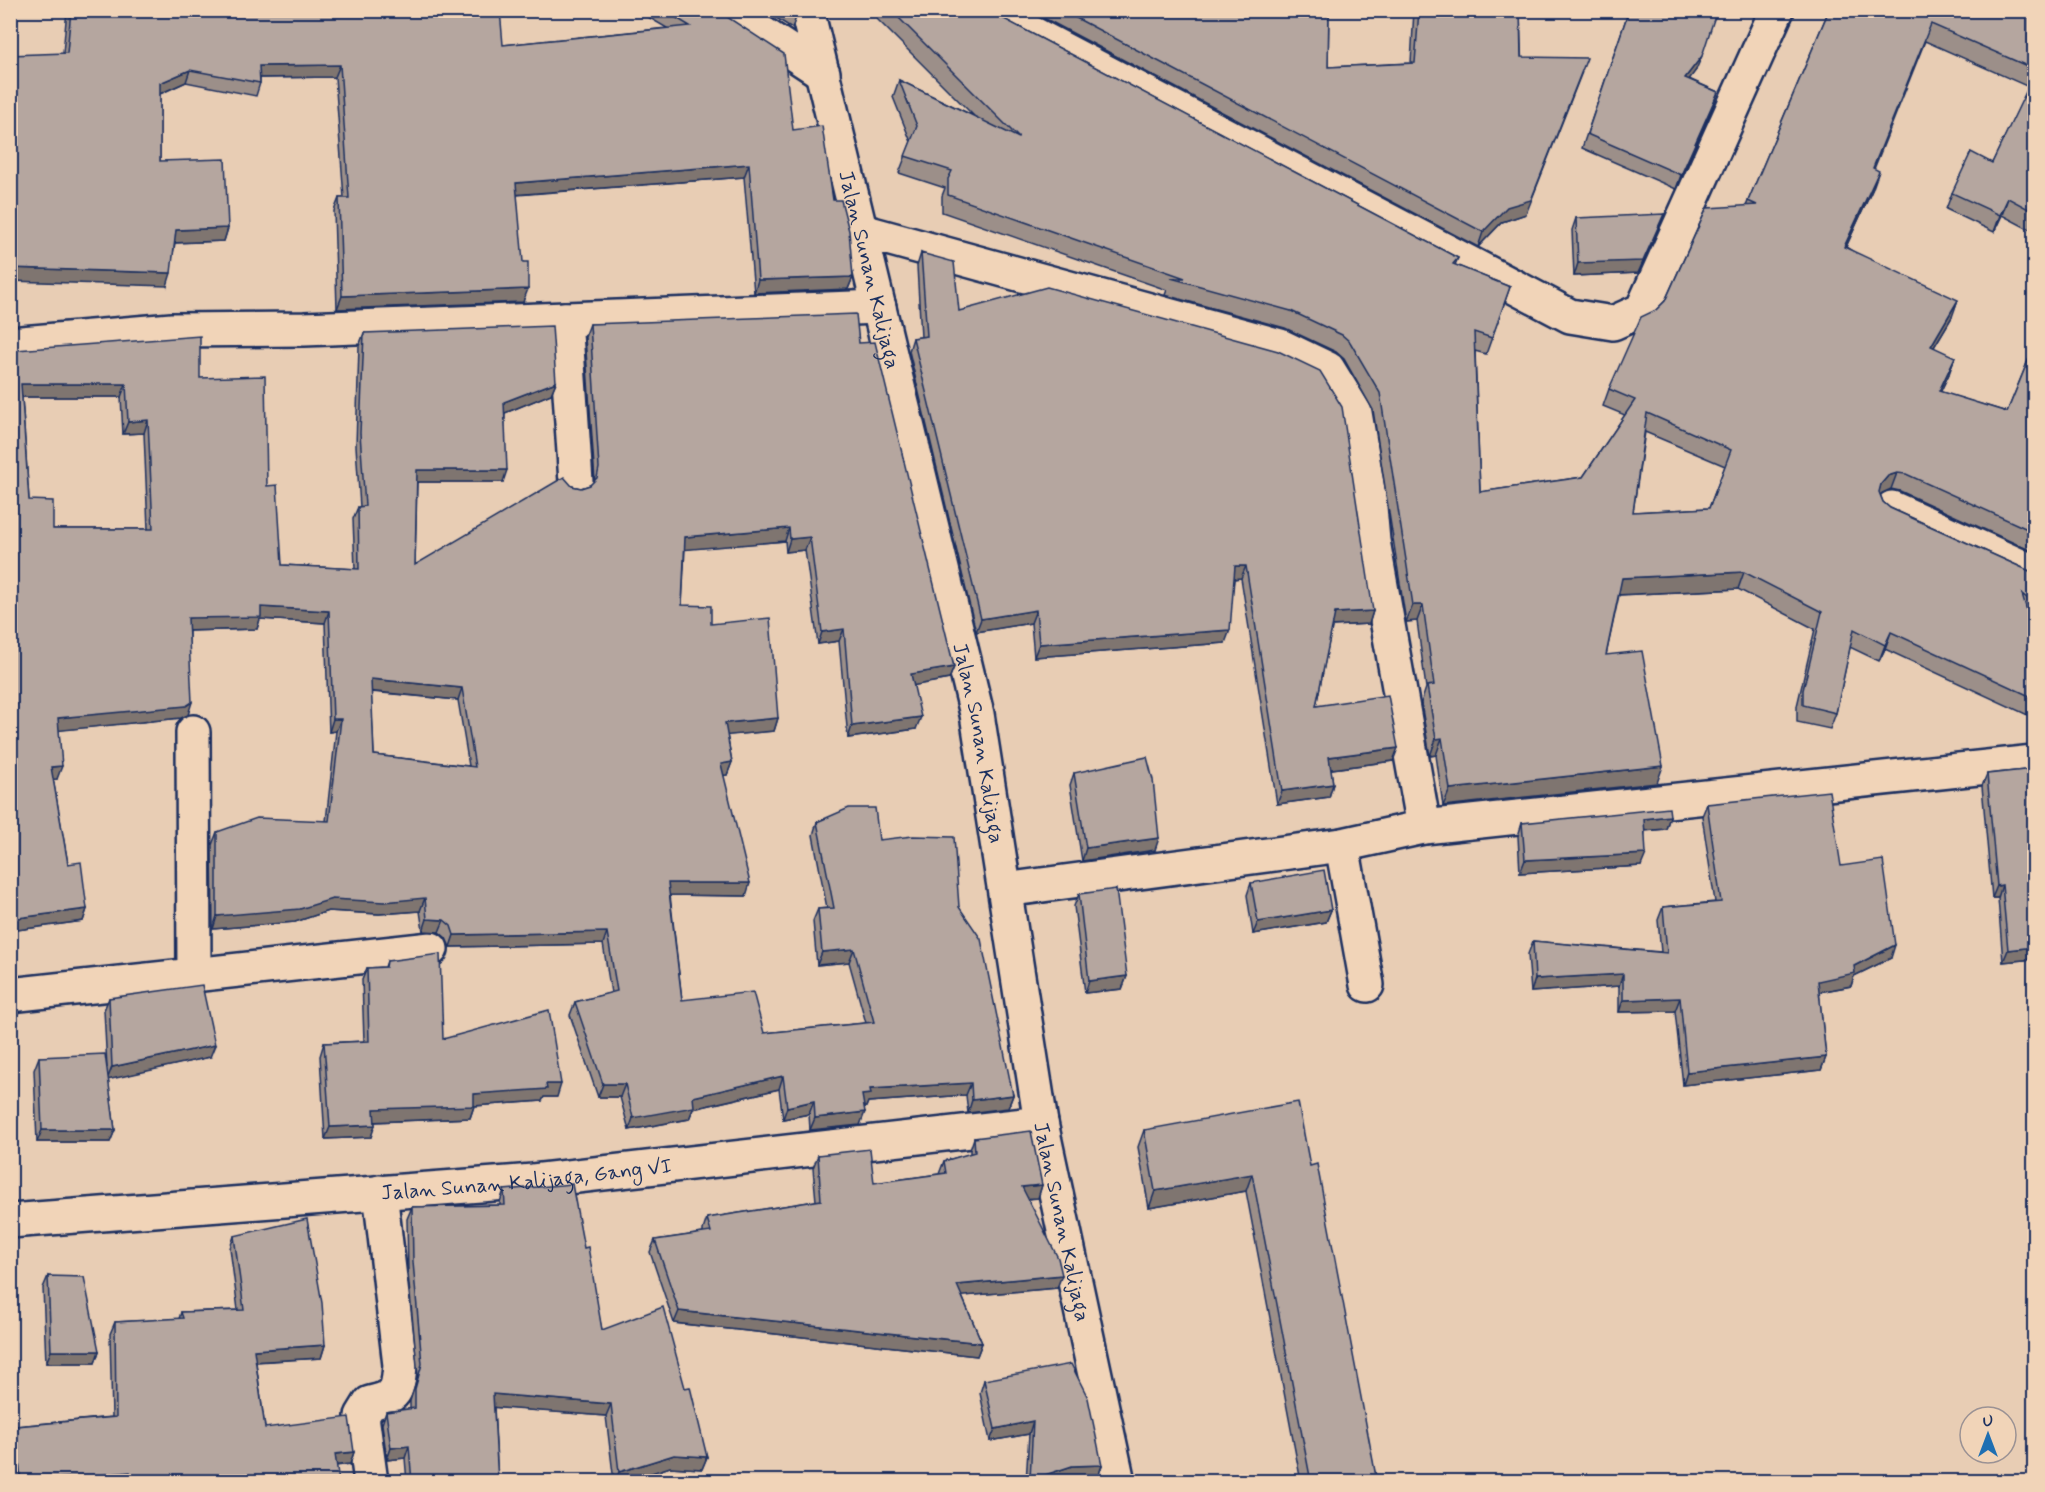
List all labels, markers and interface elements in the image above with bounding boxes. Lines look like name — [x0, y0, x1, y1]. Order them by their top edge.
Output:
street label: Jalan Sunan Kalijaga — [831, 168, 906, 372]
street label: Jalan Sunan Kalijaga — [945, 640, 1010, 845]
street label: Jalan Sunan Kalijaga — [1026, 1119, 1096, 1324]
street label: Jalan Sunan Kalijaga, Gang VI — [380, 1152, 673, 1208]
north arrow — [1958, 1405, 2018, 1465]
text: U — [1983, 1411, 1993, 1432]

